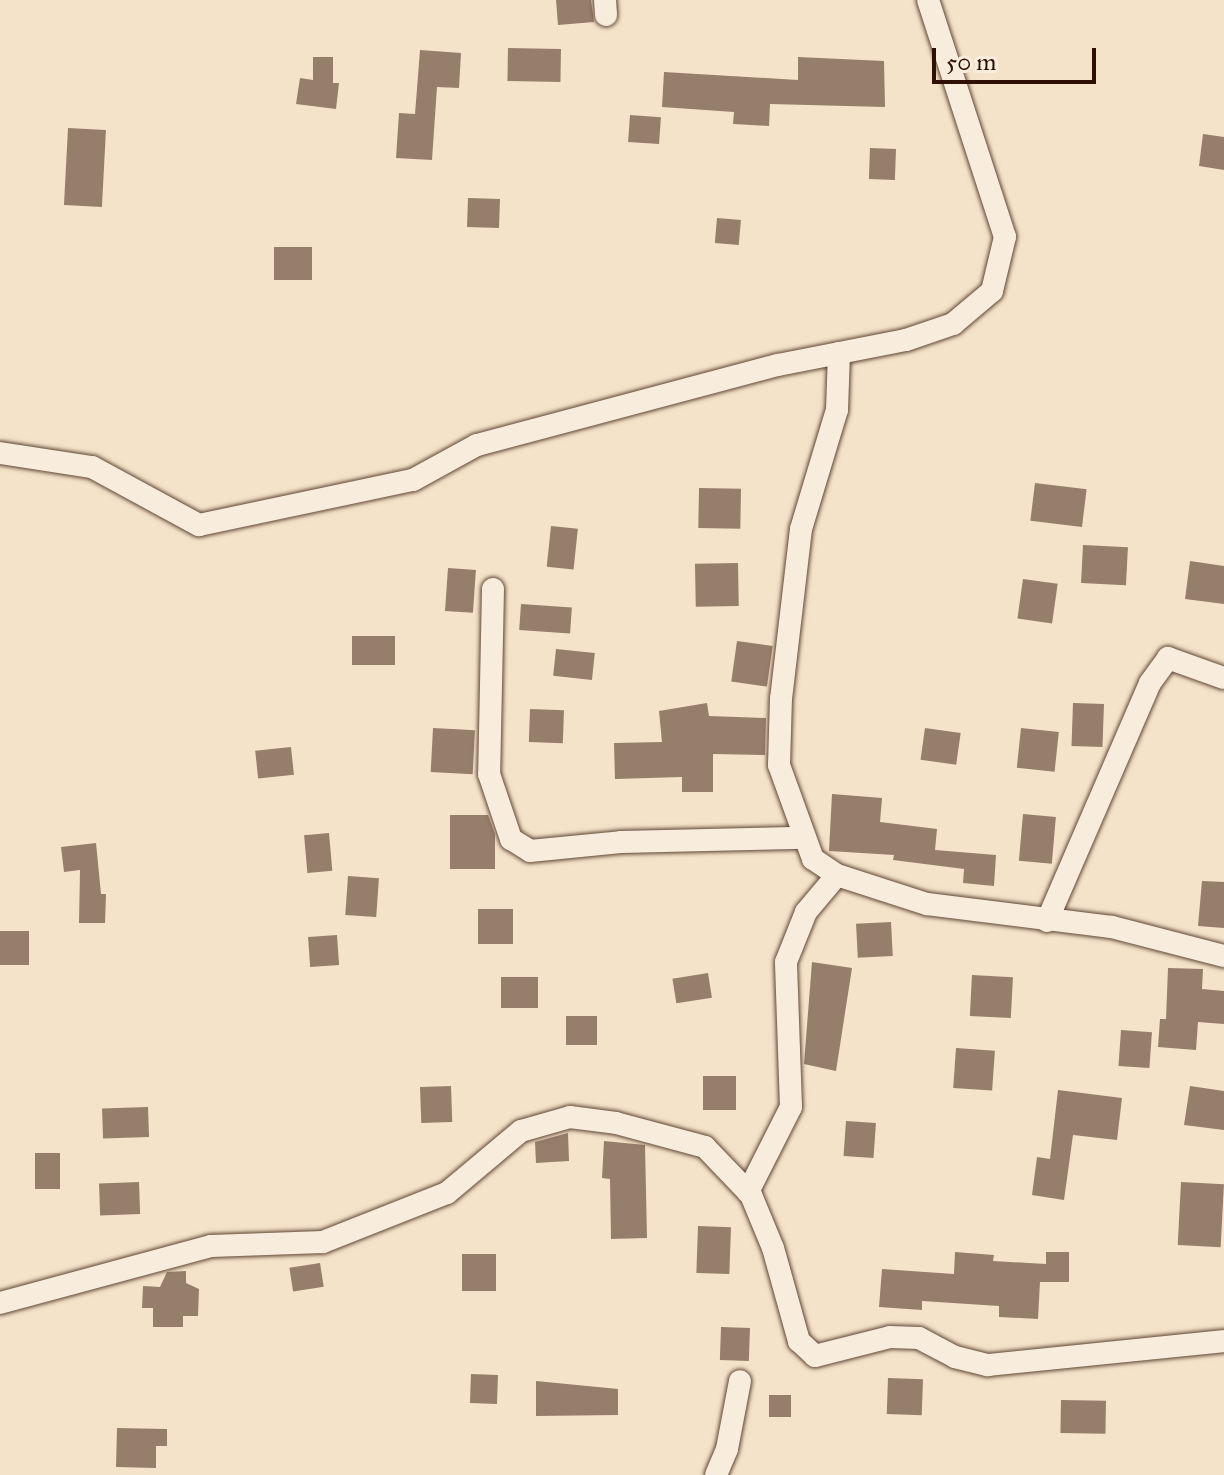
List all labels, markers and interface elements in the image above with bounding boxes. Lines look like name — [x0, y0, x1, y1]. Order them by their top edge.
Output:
scale bar — [936, 32, 1100, 82]
text: 50 m — [946, 47, 996, 77]

